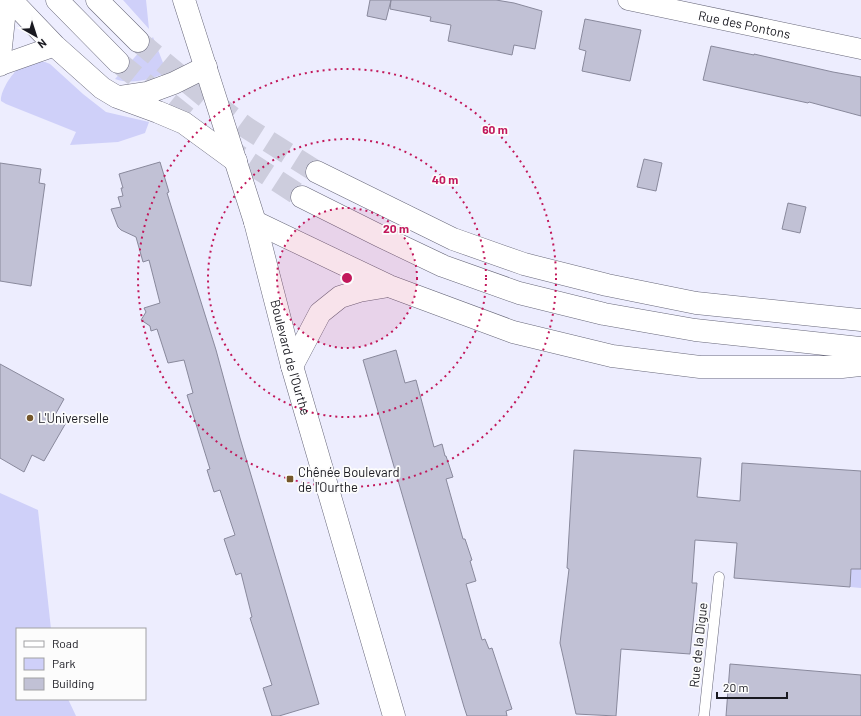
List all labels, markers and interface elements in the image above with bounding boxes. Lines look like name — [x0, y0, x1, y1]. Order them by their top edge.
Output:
street label: Rue des Pontons — [697, 7, 792, 42]
north arrow — [16, 16, 56, 56]
text: N — [36, 37, 50, 52]
text: 60 m — [482, 122, 508, 136]
text: 40 m — [432, 172, 458, 186]
text: 20 m — [383, 221, 409, 235]
centre of rings — [340, 271, 354, 285]
street label: Boulevard de l'Ourthe — [267, 298, 314, 417]
place label: L'Universelle — [38, 410, 109, 426]
marker: L'Universelle — [25, 413, 35, 423]
place label: Chênée Boulevard de l'Ourthe — [298, 464, 400, 495]
marker: Chênée Boulevard de l'Ourthe — [285, 474, 295, 484]
street label: Rue de la Digue — [686, 602, 710, 688]
legend — [16, 628, 146, 700]
text: Road — [52, 636, 79, 650]
text: Park — [52, 656, 76, 670]
scale bar — [717, 674, 787, 700]
text: Building — [52, 676, 94, 690]
text: 20 m — [723, 680, 749, 694]

